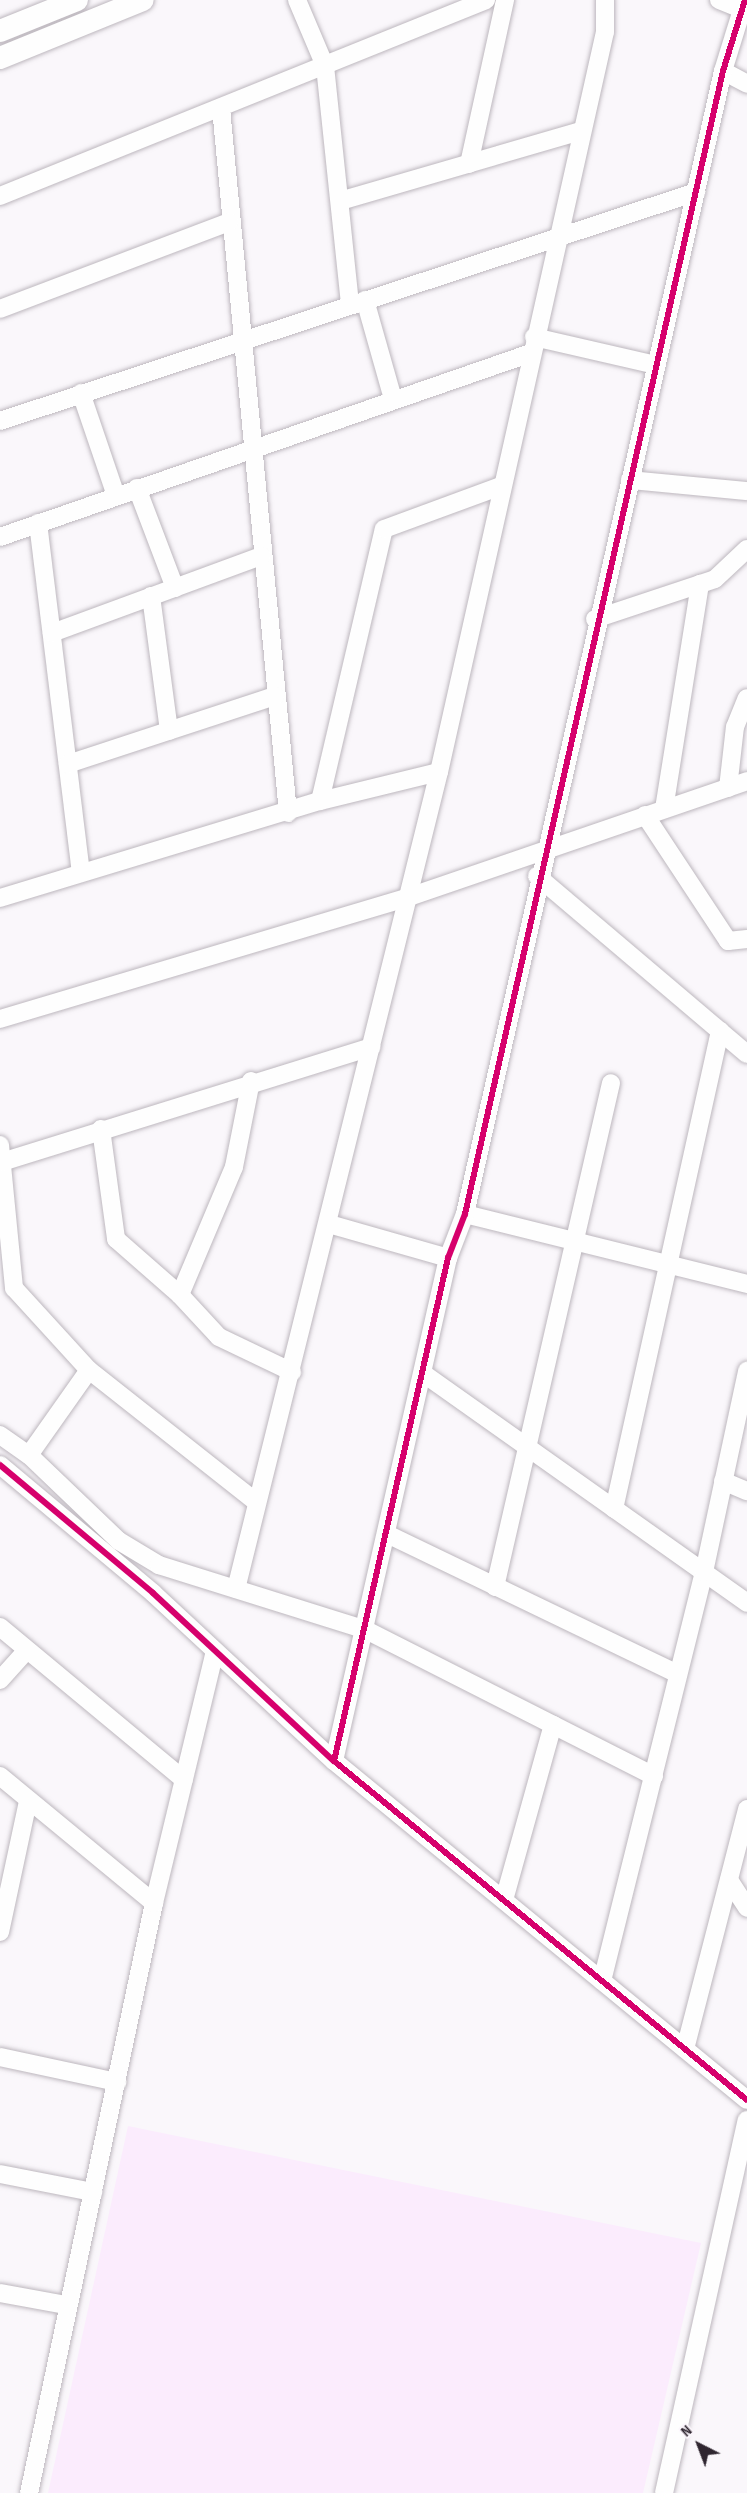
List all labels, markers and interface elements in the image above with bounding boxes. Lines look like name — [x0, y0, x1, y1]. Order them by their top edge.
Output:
north arrow — [669, 2415, 729, 2475]
text: N — [677, 2421, 696, 2441]

